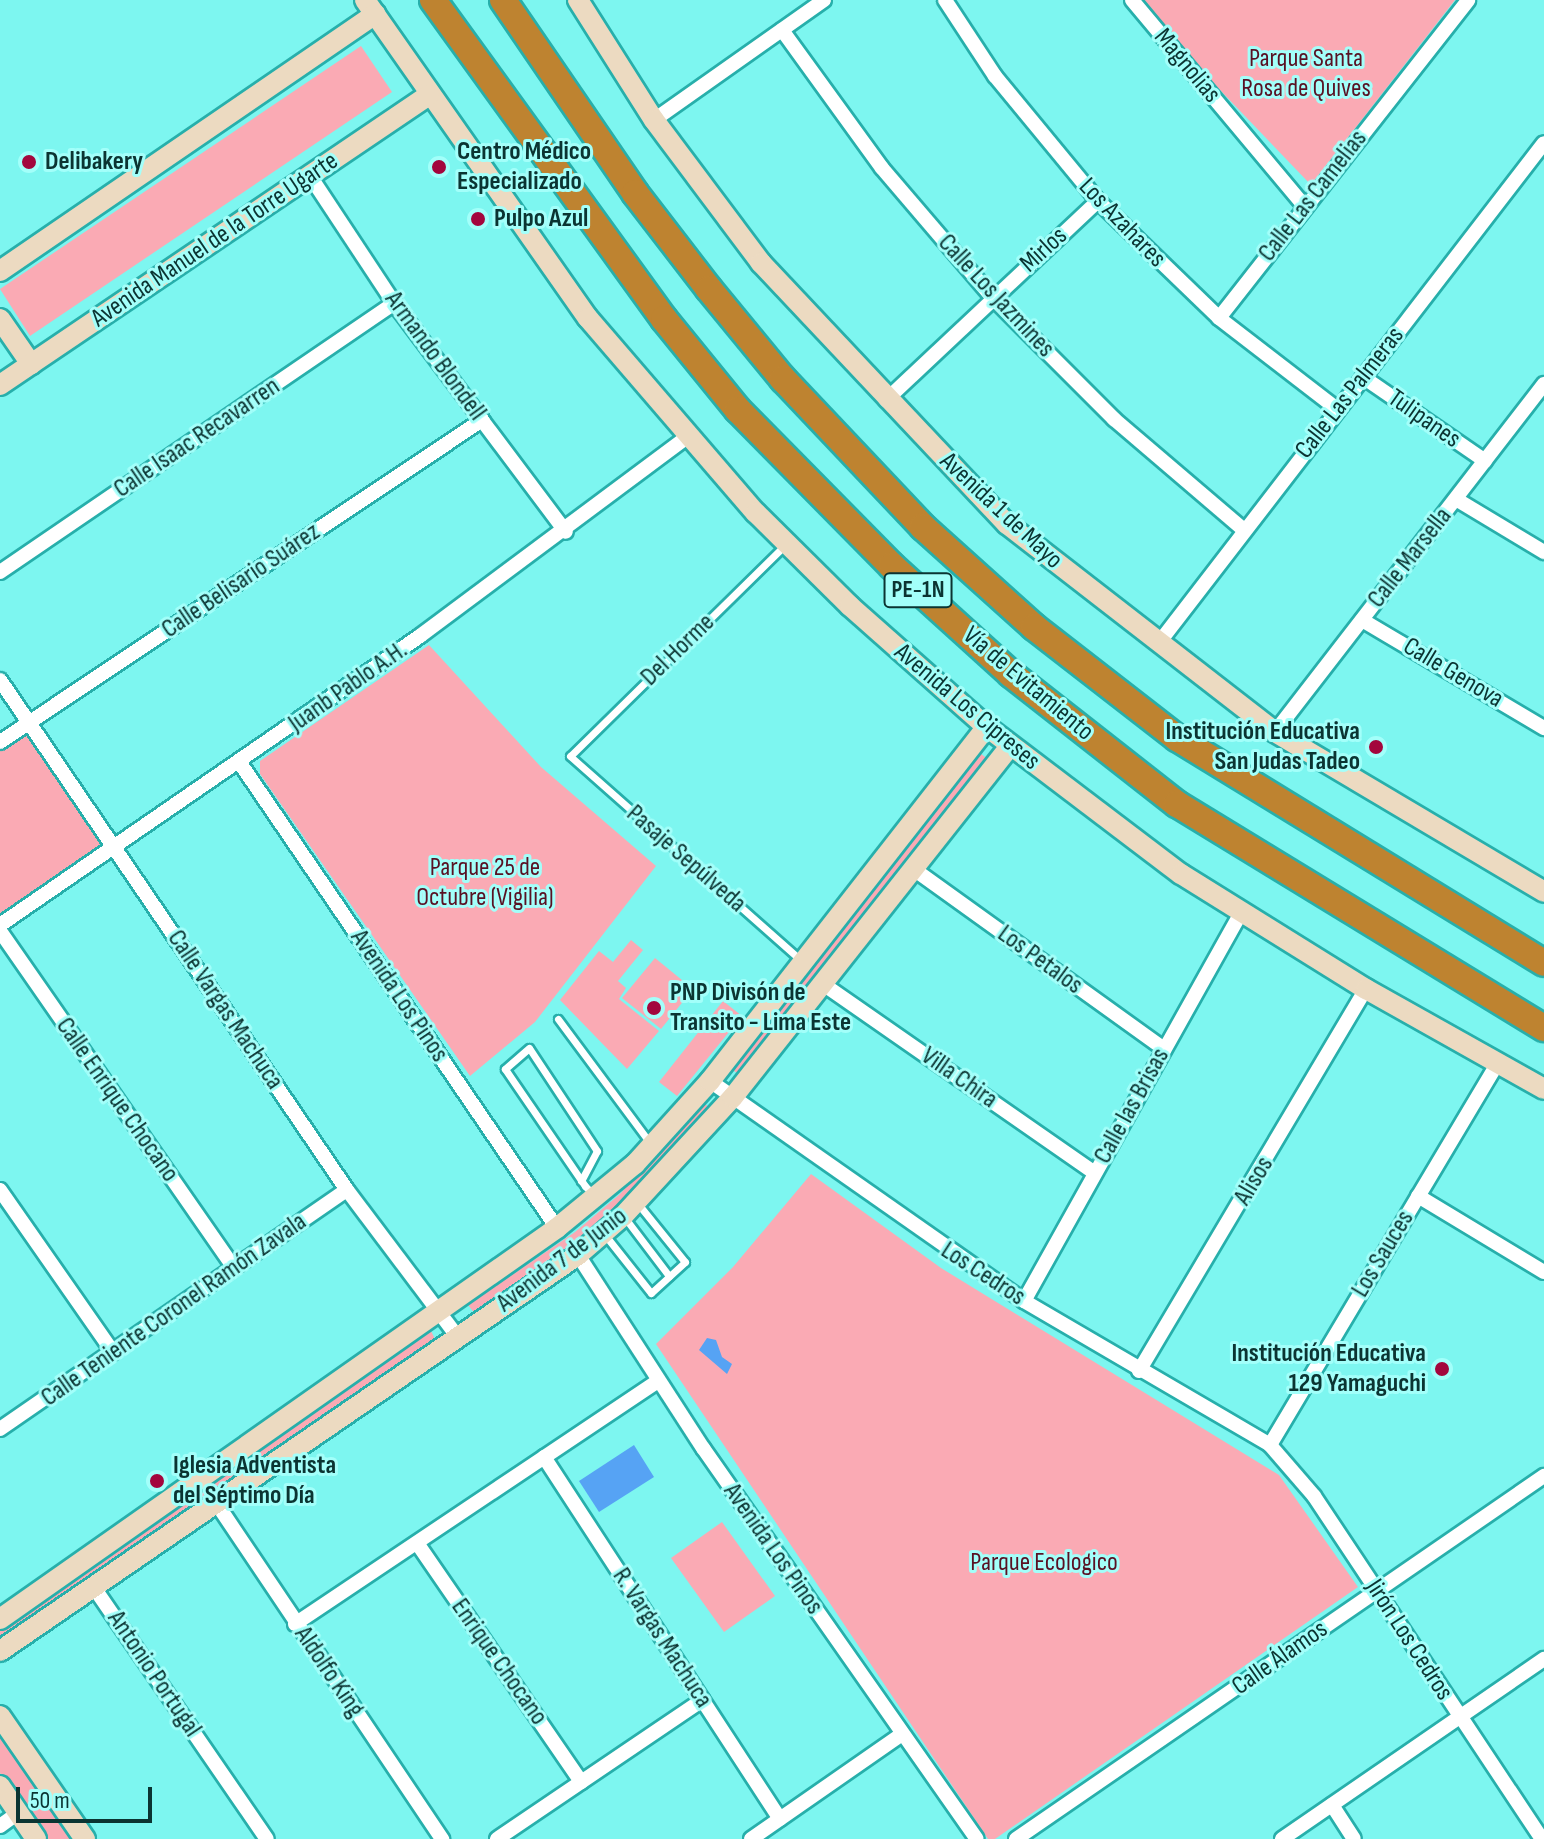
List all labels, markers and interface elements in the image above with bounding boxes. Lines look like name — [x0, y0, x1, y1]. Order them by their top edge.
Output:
street label: Magnolias — [1147, 23, 1227, 109]
park label: Parque Santa Rosa de Quives — [1241, 43, 1371, 104]
street label: Calle Las Camelias — [1252, 124, 1374, 268]
place label: Centro Médico Especializado — [457, 136, 591, 198]
place label: Delibakery — [45, 146, 143, 178]
street label: Avenida Manuel de la Torre Ugarte — [86, 146, 344, 334]
marker: Delibakery — [20, 153, 38, 171]
marker: Centro Médico Especializado — [428, 156, 450, 178]
street label: Los Azahares — [1072, 172, 1172, 274]
place label: Pulpo Azul — [494, 203, 588, 235]
marker: Pulpo Azul — [469, 210, 487, 228]
street label: Mirlos — [1014, 221, 1074, 279]
street label: Calle Los Jazmines — [931, 228, 1061, 364]
street label: Armando Blondell — [378, 285, 492, 427]
street label: Calle Las Palmeras — [1289, 321, 1411, 465]
street label: Calle Isaac Recavarren — [108, 371, 286, 505]
street label: Tulipanes — [1382, 383, 1466, 455]
street label: Avenida 1 de Mayo — [933, 446, 1069, 576]
street label: Calle Marsella — [1361, 502, 1459, 614]
street label: Calle Belisario Suárez — [156, 517, 326, 645]
road number: PE-1N — [882, 570, 954, 610]
street label: Del Horme — [634, 607, 722, 693]
street label: Vía de Evitamiento — [956, 620, 1100, 748]
street label: Calle Genova — [1397, 631, 1509, 715]
street label: Juanb Pablo A.H. — [283, 635, 413, 739]
street label: Avenida Los Cipreses — [888, 637, 1046, 777]
place label: Institución Educativa San Judas Tadeo — [1165, 716, 1360, 778]
marker: Institución Educativa San Judas Tadeo — [1367, 738, 1385, 756]
street label: Pasaje Sepúlveda — [620, 799, 752, 919]
park label: Parque 25 de Octubre (Vigilia) — [416, 852, 554, 914]
street label: Los Petalos — [991, 919, 1089, 1001]
street label: Calle Vargas Machuca — [160, 924, 290, 1096]
street label: Avenida Los Pinos — [343, 924, 455, 1068]
place label: PNP Divisón de Transito - Lima Este — [670, 977, 851, 1038]
marker: PNP Divisón de Transito - Lima Este — [645, 999, 663, 1017]
street label: Calle Enrique Chocano — [49, 1012, 185, 1188]
street label: Villa Chira — [915, 1041, 1003, 1115]
street label: Calle las Brisas — [1088, 1043, 1176, 1169]
street label: Alisos — [1227, 1151, 1281, 1211]
street label: Avenida 7 de Junio — [491, 1201, 633, 1319]
street label: Los Sauces — [1345, 1205, 1421, 1303]
street label: Calle Teniente Coronel Ramón Zavala — [35, 1206, 313, 1414]
street label: Los Cedros — [935, 1235, 1031, 1313]
place label: Institución Educativa 129 Yamaguchi — [1231, 1338, 1426, 1400]
marker: Institución Educativa 129 Yamaguchi — [1433, 1360, 1451, 1378]
place label: Iglesia Adventista del Séptimo Día — [173, 1450, 336, 1512]
marker: Iglesia Adventista del Séptimo Día — [148, 1472, 166, 1490]
street label: Avenida Los Pinos — [716, 1478, 830, 1620]
park label: Parque Ecologico — [970, 1547, 1118, 1579]
street label: R. Vargas Machuca — [605, 1562, 719, 1714]
street label: Jirón Los Cedros — [1358, 1574, 1460, 1706]
street label: Enrique Chocano — [444, 1593, 554, 1731]
street label: Antonio Portugal — [100, 1605, 208, 1743]
street label: Calle Álamos — [1226, 1614, 1334, 1702]
street label: Aldolfo King — [287, 1621, 371, 1723]
scale bar — [20, 1771, 156, 1821]
text: 50 m — [30, 1786, 70, 1815]

